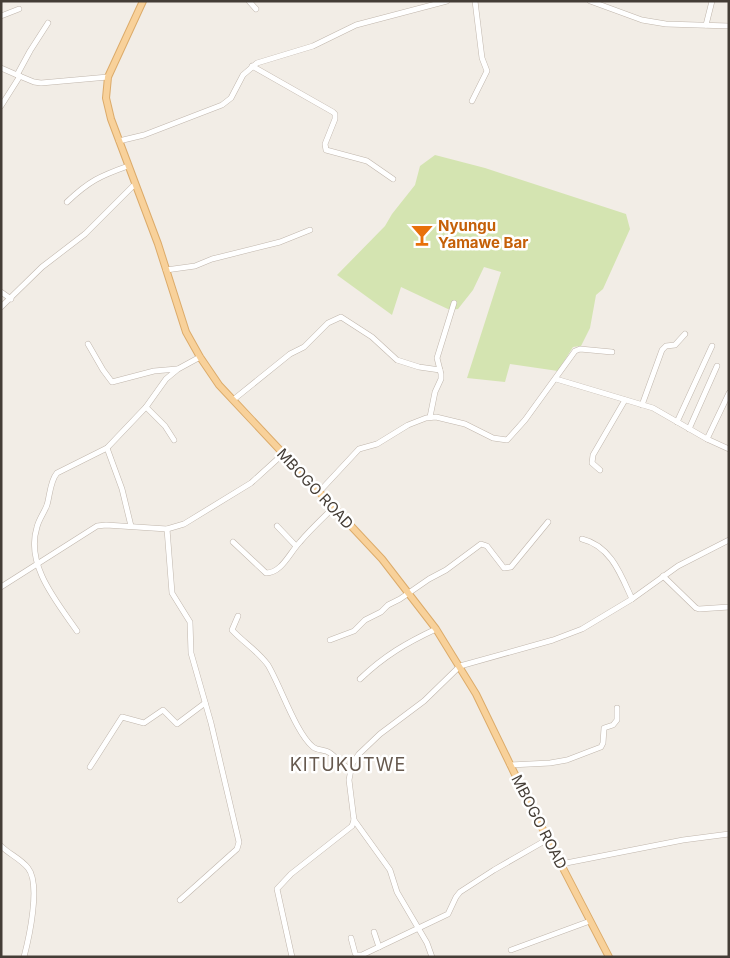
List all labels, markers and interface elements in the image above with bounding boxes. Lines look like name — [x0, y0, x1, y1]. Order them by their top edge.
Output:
place label: Nyungu Yamawe Bar — [438, 216, 528, 252]
bar icon: Nyungu Yamawe Bar — [409, 222, 435, 248]
street label: MBOGO ROAD — [273, 444, 358, 533]
district label: KITUKUTWE — [290, 754, 406, 775]
street label: MBOGO ROAD — [507, 771, 571, 872]

